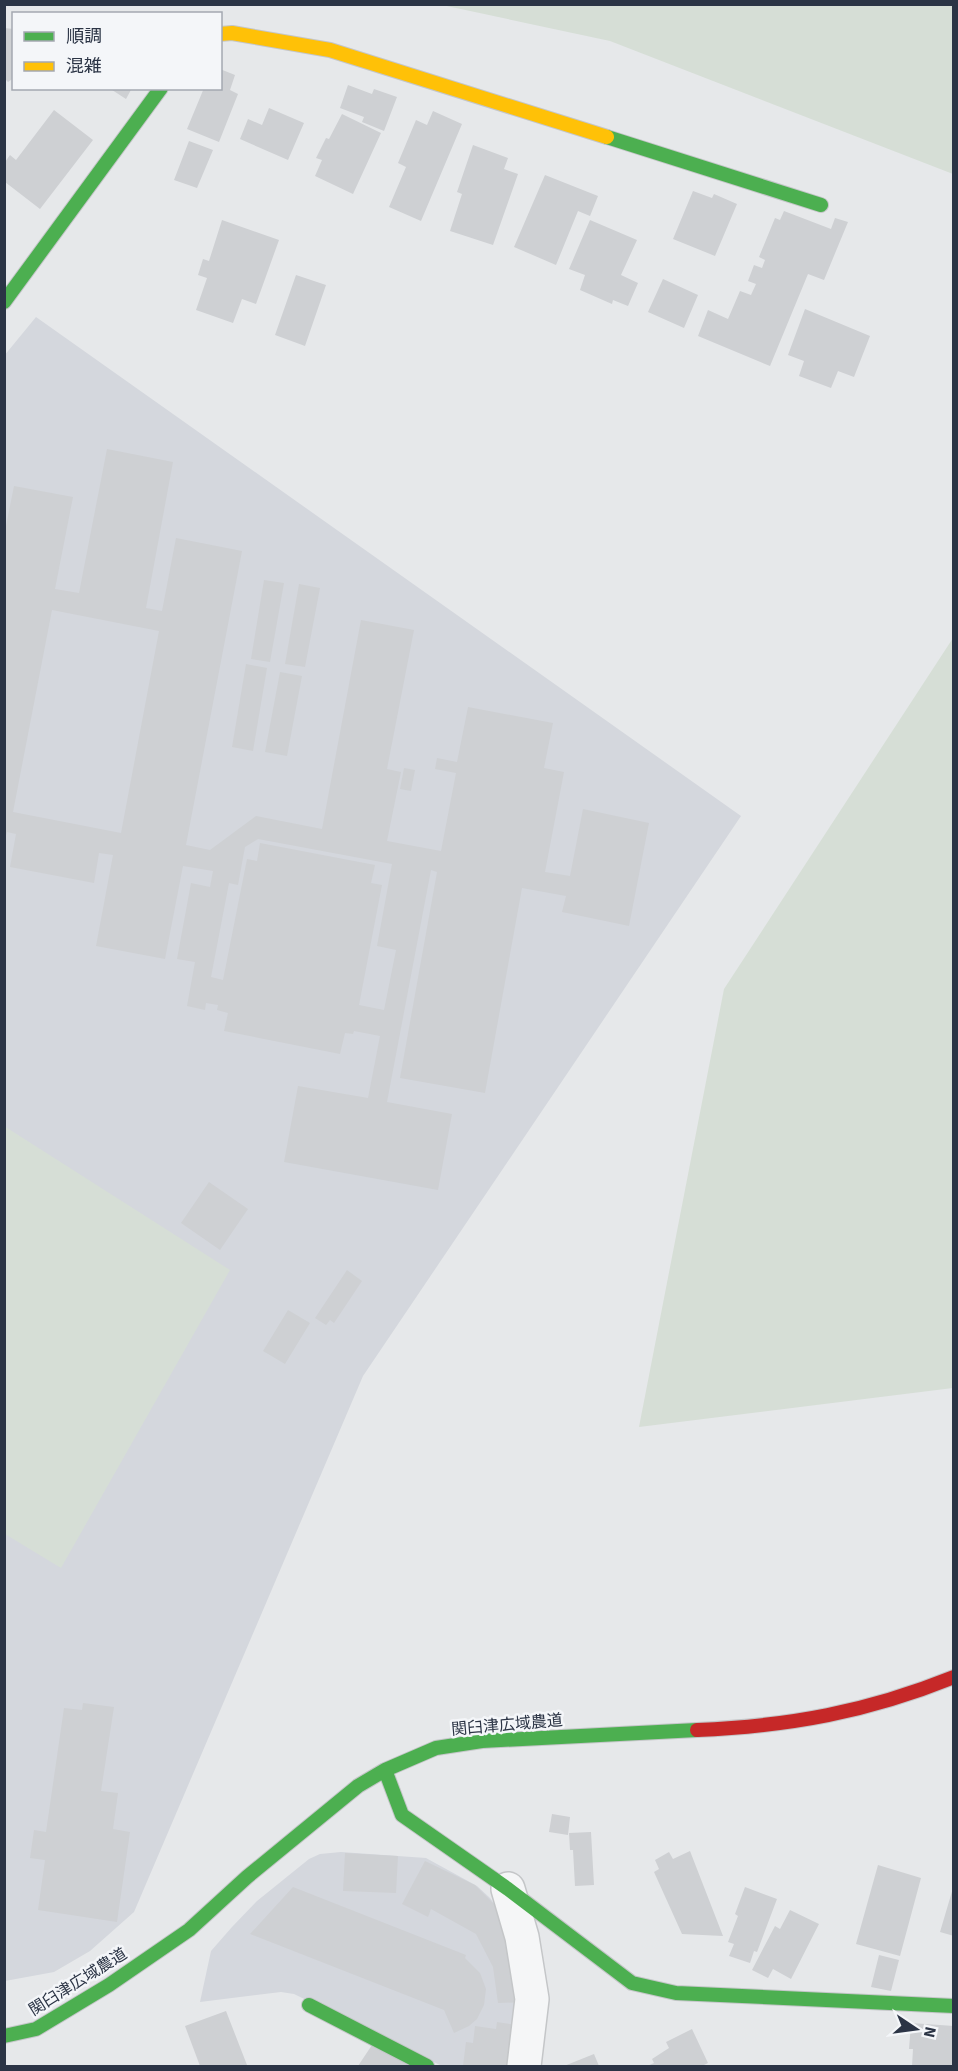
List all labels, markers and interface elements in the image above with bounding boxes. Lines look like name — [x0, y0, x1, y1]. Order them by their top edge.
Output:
legend — [12, 12, 222, 90]
text: 順調 — [66, 24, 102, 49]
text: 混雑 — [66, 54, 102, 79]
street label: 関臼津広域農道 — [450, 1709, 564, 1741]
street label: 関臼津広域農道 — [25, 1943, 131, 2021]
north arrow — [886, 1999, 946, 2059]
text: N — [918, 2024, 942, 2040]

